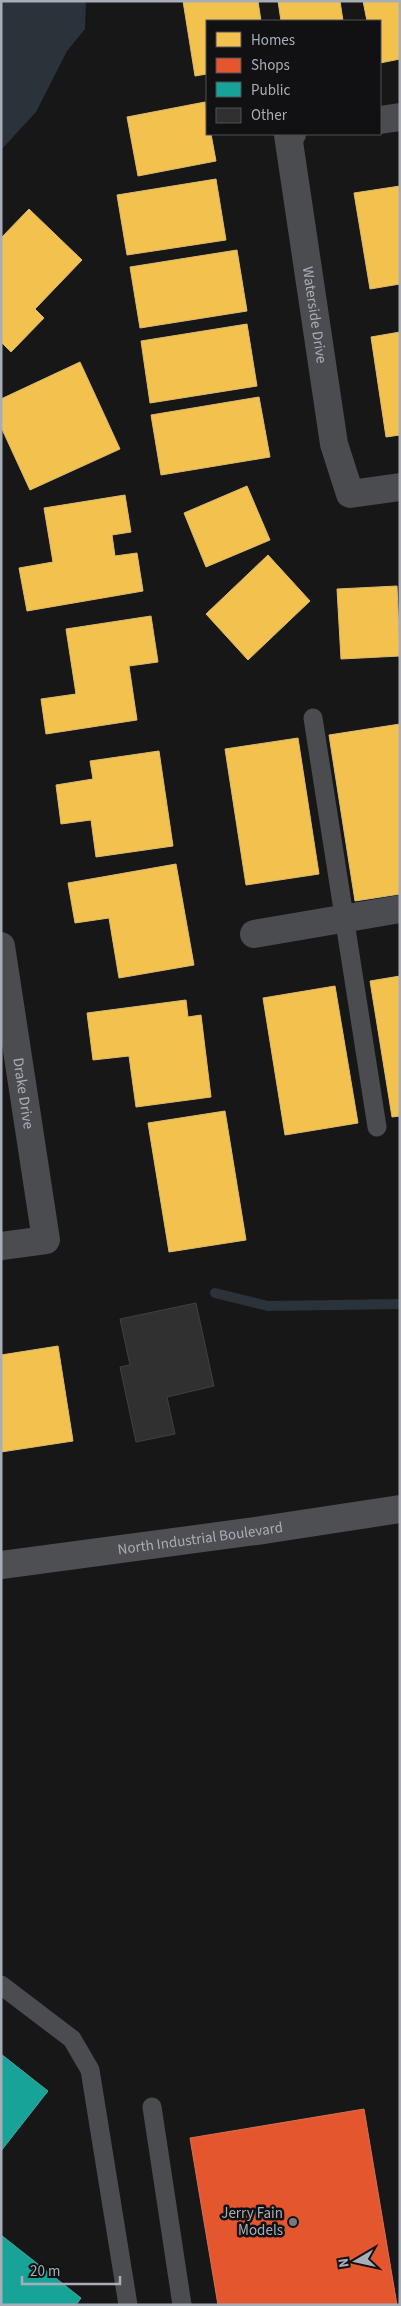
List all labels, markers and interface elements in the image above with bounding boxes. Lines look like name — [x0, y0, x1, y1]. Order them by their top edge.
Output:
legend — [206, 20, 381, 135]
text: Homes — [251, 30, 295, 51]
text: Shops — [251, 55, 290, 76]
text: Public — [251, 80, 290, 101]
text: Other — [251, 105, 288, 126]
street label: Waterside Drive — [297, 265, 332, 365]
street label: Drake Drive — [7, 1056, 39, 1130]
street label: North Industrial Boulevard — [116, 1517, 284, 1560]
place label: Jerry Fain Models — [221, 2203, 283, 2241]
marker: Jerry Fain Models — [287, 2216, 299, 2228]
north arrow — [331, 2236, 381, 2286]
scale bar — [22, 2254, 120, 2286]
text: N — [334, 2257, 355, 2269]
text: 20 m — [30, 2261, 60, 2282]

